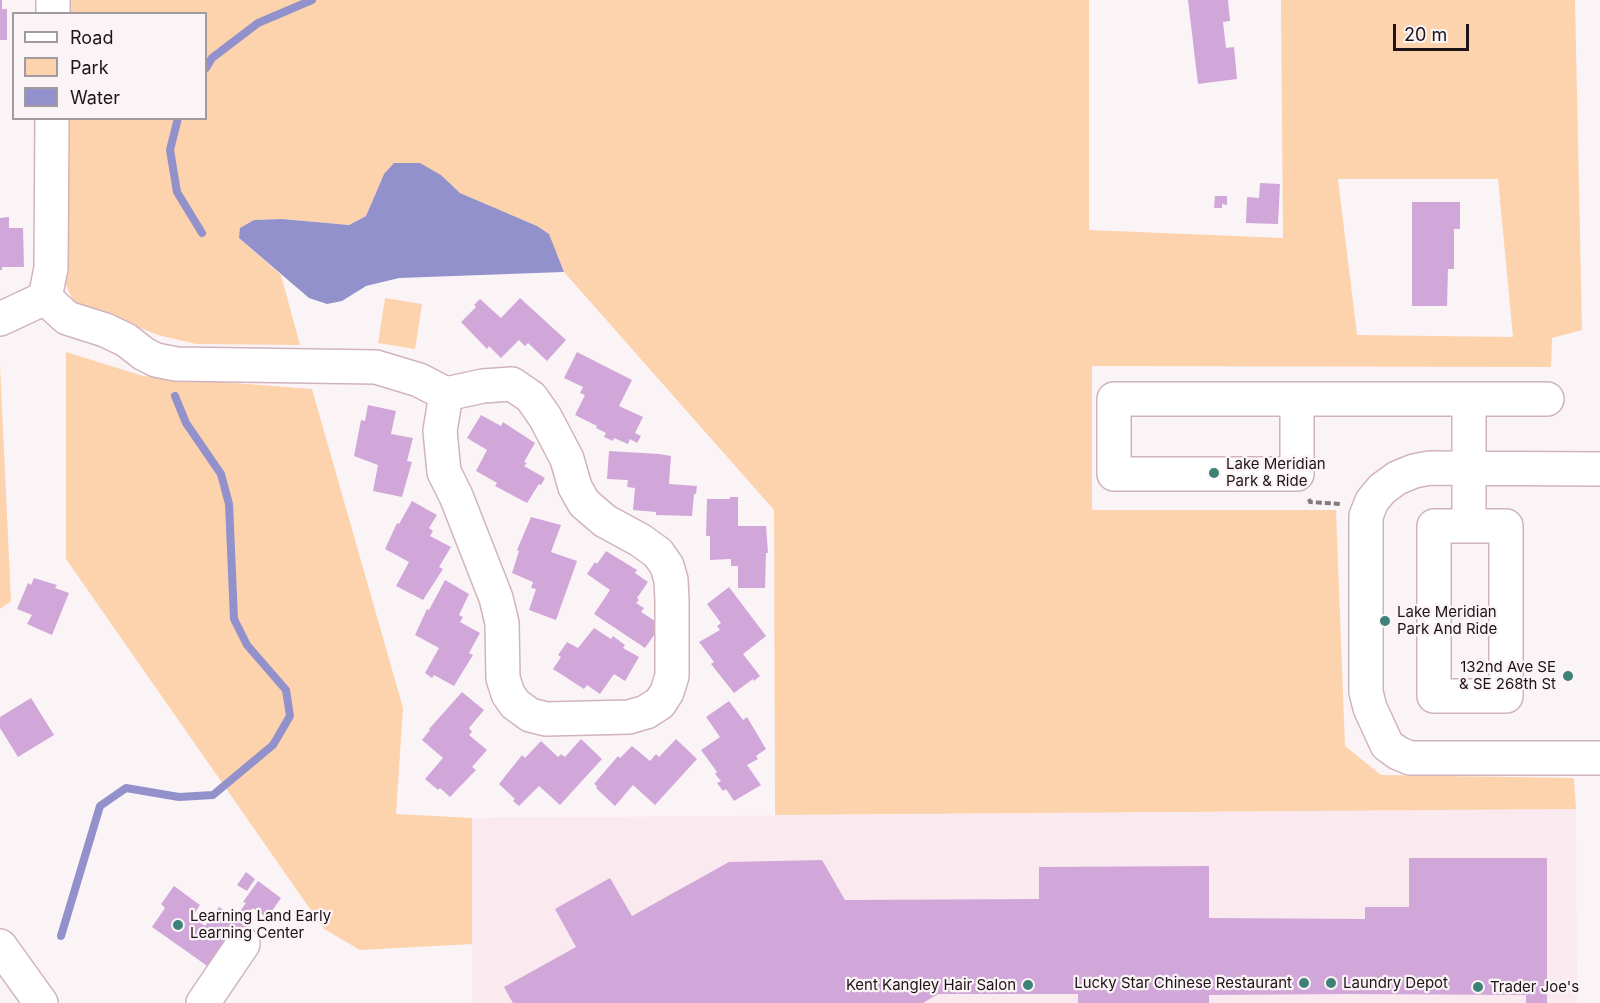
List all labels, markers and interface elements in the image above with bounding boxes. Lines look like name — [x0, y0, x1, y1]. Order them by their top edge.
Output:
legend — [12, 12, 207, 120]
scale bar — [1396, 12, 1472, 50]
text: 20 m — [1404, 24, 1447, 45]
text: Road — [70, 27, 113, 48]
text: Park — [70, 57, 109, 78]
text: Water — [70, 87, 120, 108]
place label: Lake Meridian Park & Ride — [1226, 455, 1326, 490]
marker: Lake Meridian Park & Ride — [1207, 466, 1221, 480]
place label: Lake Meridian Park And Ride — [1397, 603, 1497, 638]
marker: Lake Meridian Park And Ride — [1378, 614, 1392, 628]
place label: 132nd Ave SE & SE 268th St — [1459, 658, 1556, 693]
marker: 132nd Ave SE & SE 268th St — [1561, 669, 1575, 683]
place label: Learning Land Early Learning Center — [190, 907, 331, 942]
marker: Learning Land Early Learning Center — [171, 918, 185, 932]
place label: Lucky Star Chinese Restaurant — [1074, 974, 1292, 992]
place label: Laundry Depot — [1343, 974, 1448, 992]
place label: Kent Kangley Hair Salon — [846, 976, 1016, 994]
marker: Lucky Star Chinese Restaurant — [1297, 976, 1311, 990]
marker: Laundry Depot — [1324, 976, 1338, 990]
marker: Kent Kangley Hair Salon — [1021, 978, 1035, 992]
place label: Trader Joe's — [1490, 978, 1579, 996]
marker: Trader Joe's — [1471, 980, 1485, 994]

